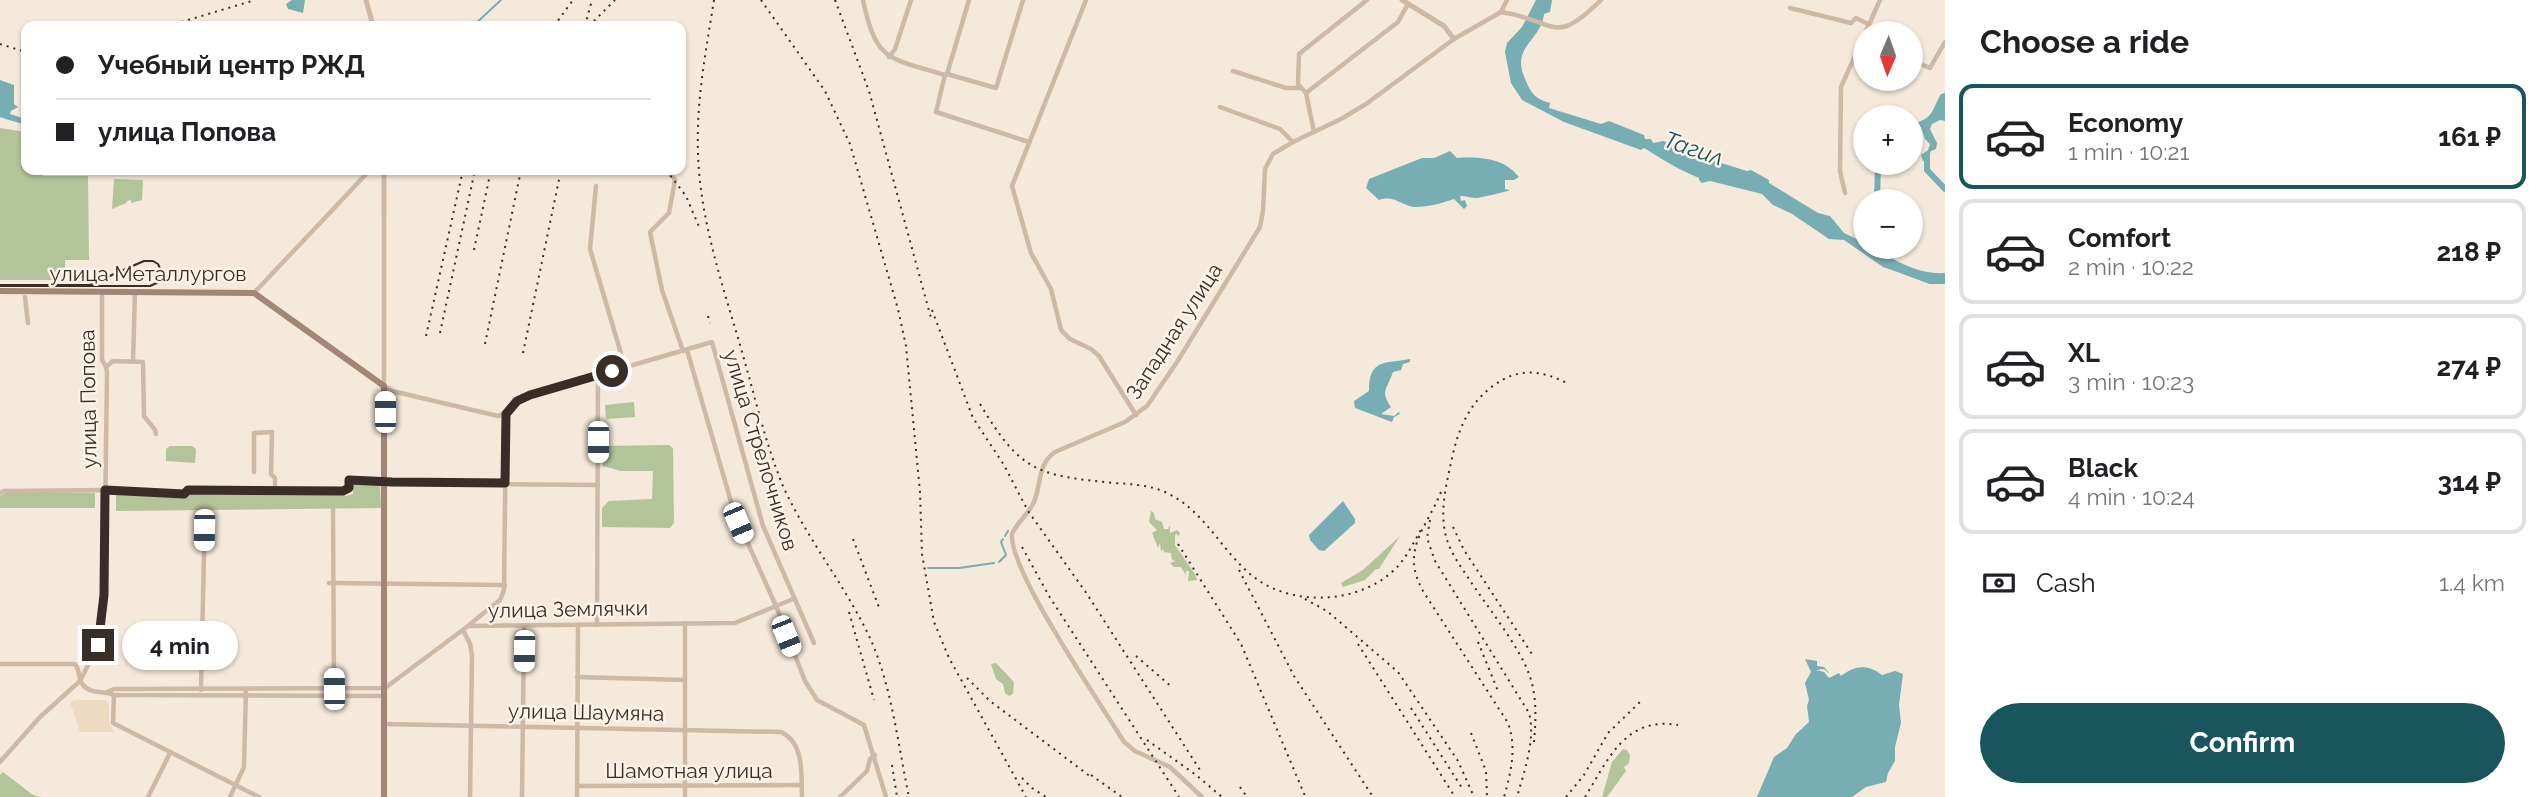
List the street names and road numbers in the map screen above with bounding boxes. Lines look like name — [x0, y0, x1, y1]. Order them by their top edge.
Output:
street label: Западная улица — [1121, 258, 1227, 404]
street label: улица Металлургов — [49, 261, 247, 286]
street label: улица Попова — [74, 329, 102, 469]
street label: улица Стрелочников — [719, 347, 803, 553]
street label: улица Землячки — [488, 595, 648, 623]
street label: улица Шаумяна — [508, 698, 664, 726]
street label: Шамотная улица — [605, 758, 773, 783]

